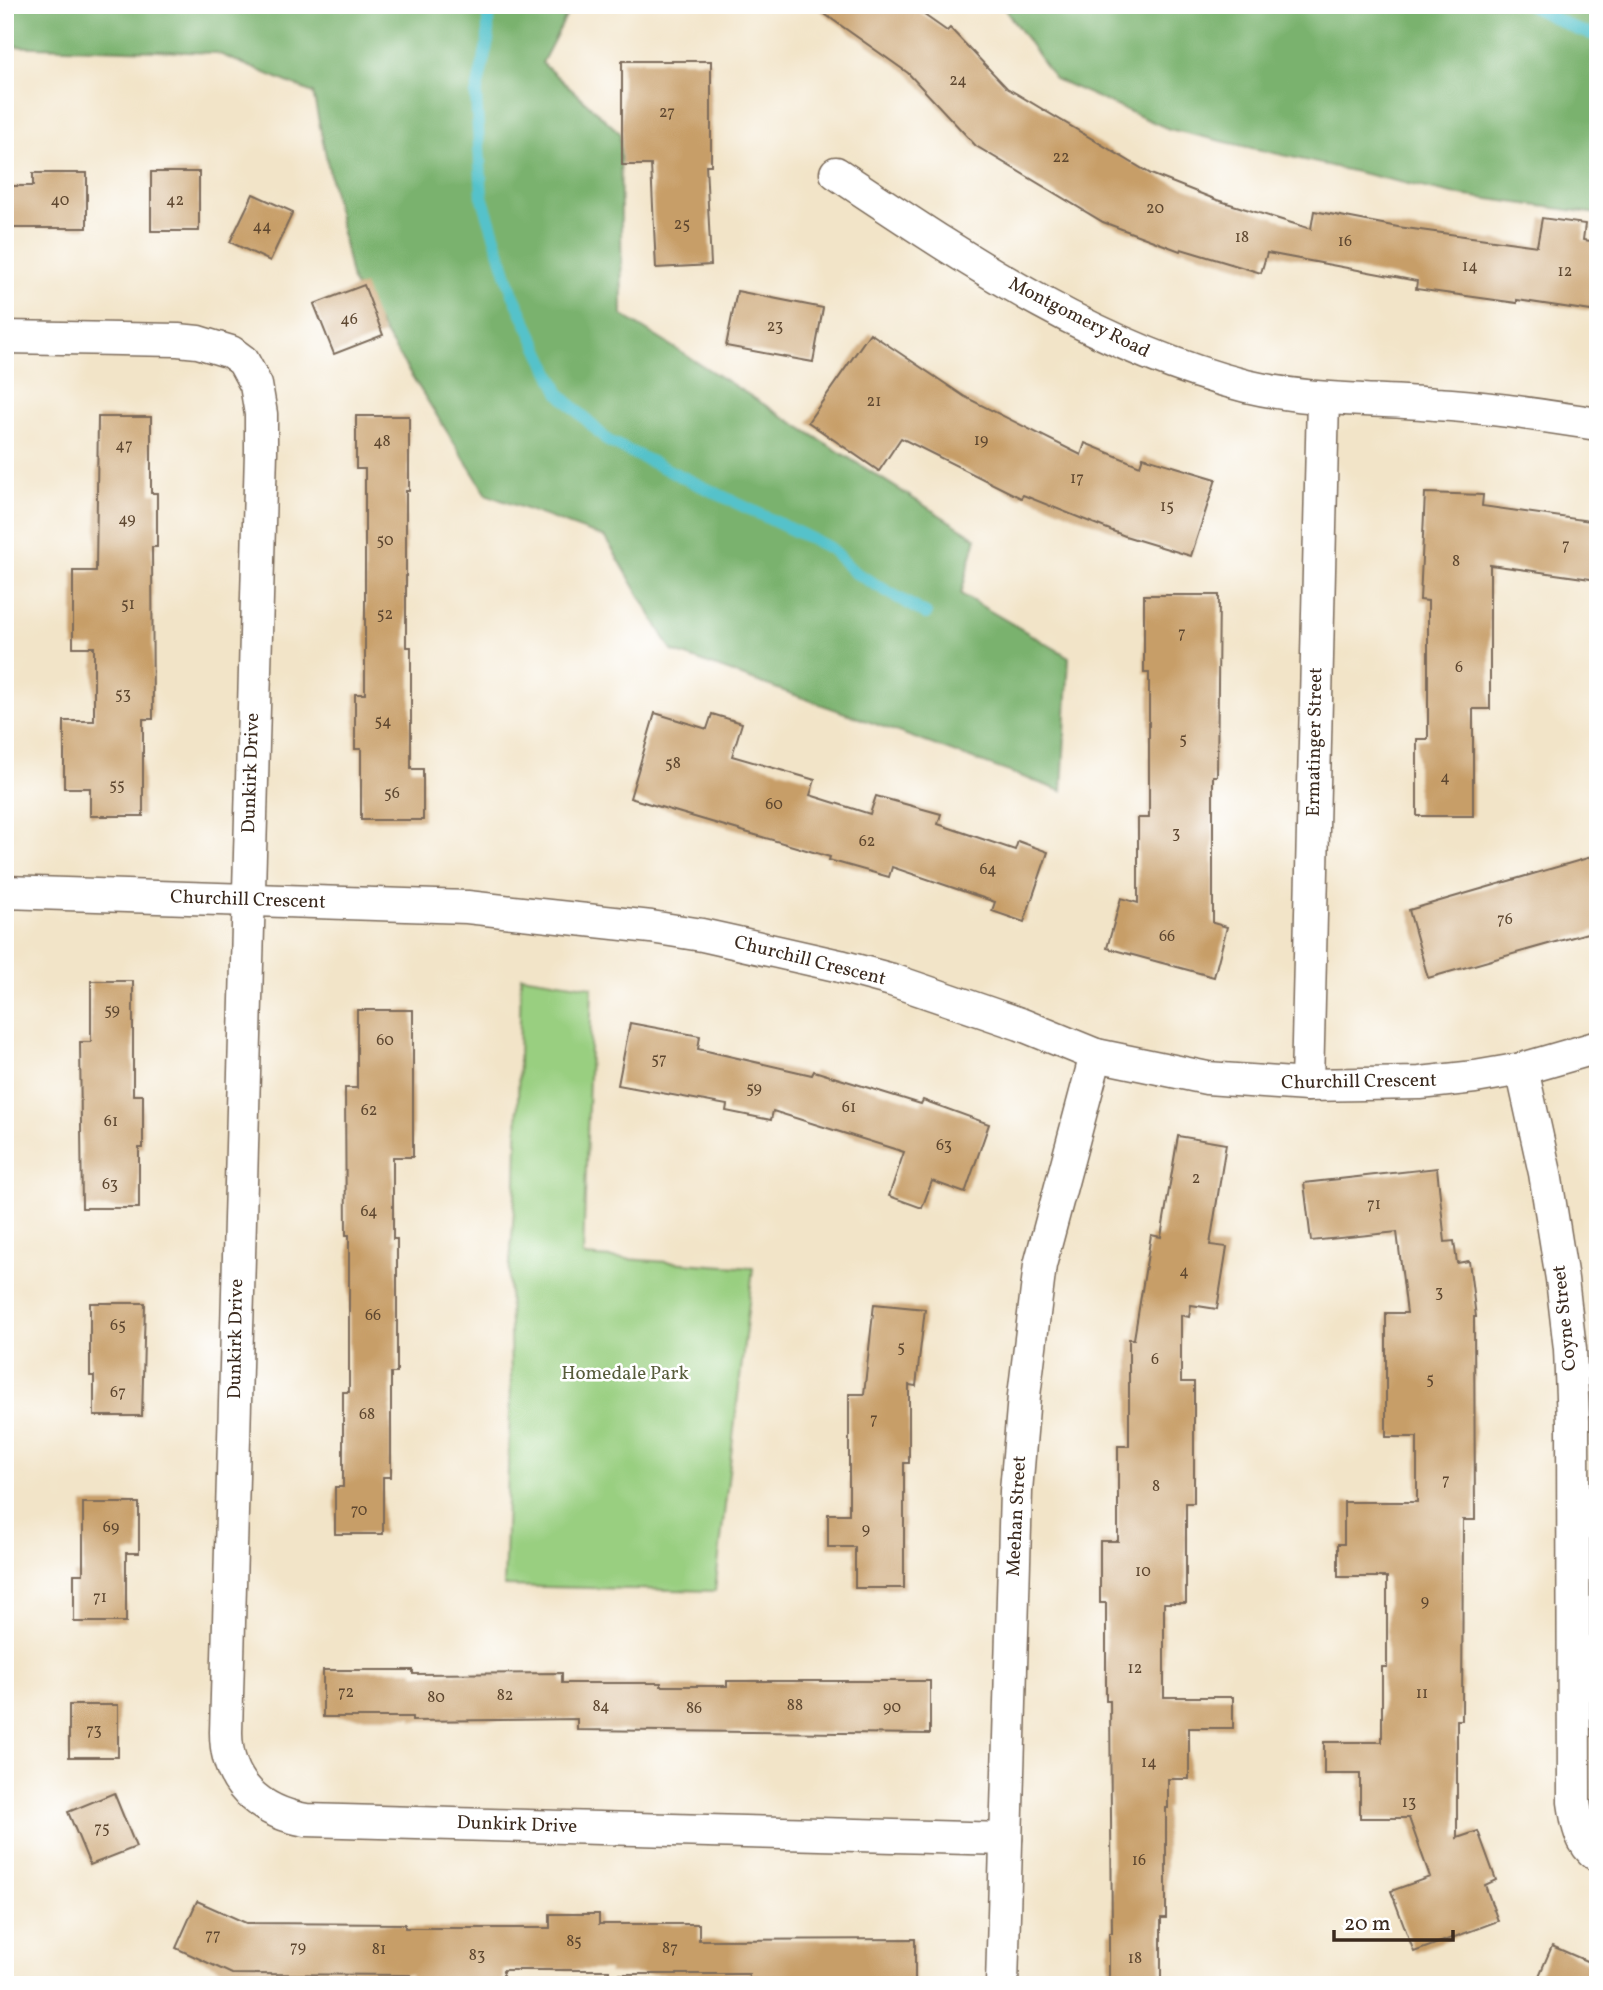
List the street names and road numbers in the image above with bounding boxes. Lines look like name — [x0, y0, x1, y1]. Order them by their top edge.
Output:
street label: Montgomery Road — [1004, 271, 1154, 365]
street label: Ermatinger Street — [1301, 667, 1329, 817]
street label: Dunkirk Drive — [236, 712, 266, 834]
street label: Churchill Crescent — [170, 884, 327, 916]
street label: Churchill Crescent — [731, 930, 889, 993]
street label: Churchill Crescent — [1281, 1068, 1437, 1096]
street label: Coyne Street — [1546, 1263, 1583, 1372]
street label: Dunkirk Drive — [222, 1279, 250, 1399]
street label: Meehan Street — [1001, 1455, 1033, 1577]
street label: Dunkirk Drive — [456, 1810, 578, 1840]

